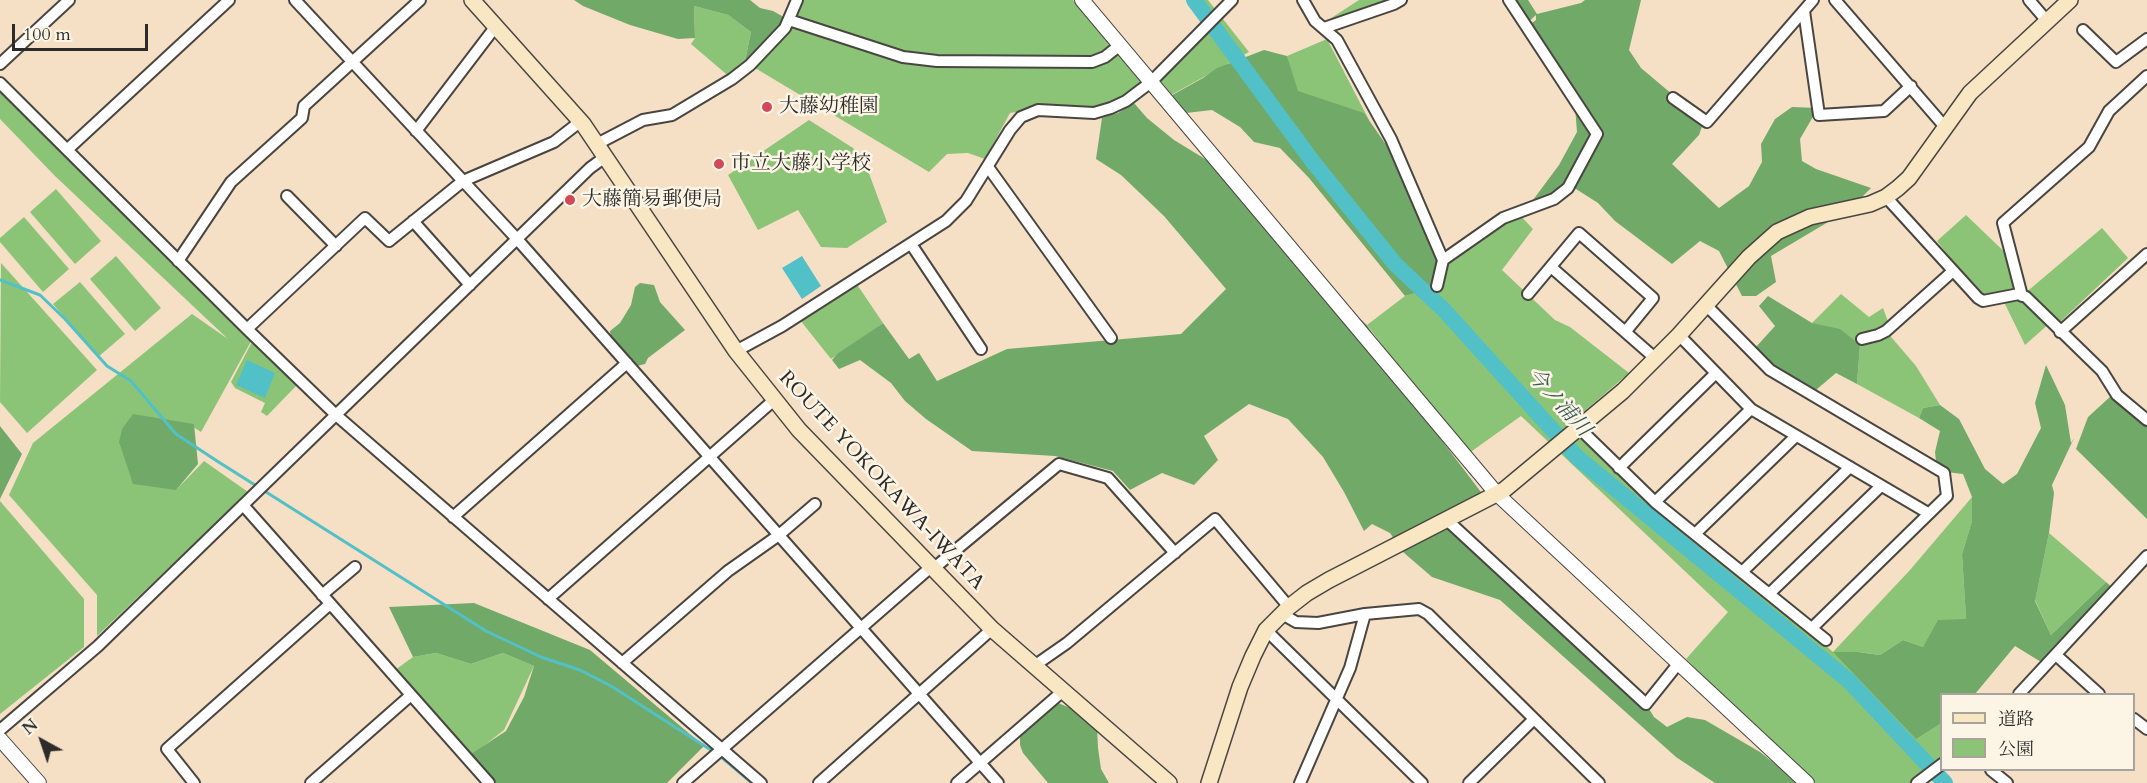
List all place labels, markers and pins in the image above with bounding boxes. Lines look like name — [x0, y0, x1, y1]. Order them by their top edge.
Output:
place label: 大藤幼稚園 — [779, 95, 879, 119]
marker: 大藤幼稚園 — [760, 100, 774, 114]
place label: 市立大藤小学校 — [731, 152, 871, 176]
marker: 市立大藤小学校 — [712, 157, 726, 171]
place label: 大藤簡易郵便局 — [582, 188, 722, 212]
marker: 大藤簡易郵便局 — [563, 193, 577, 207]

